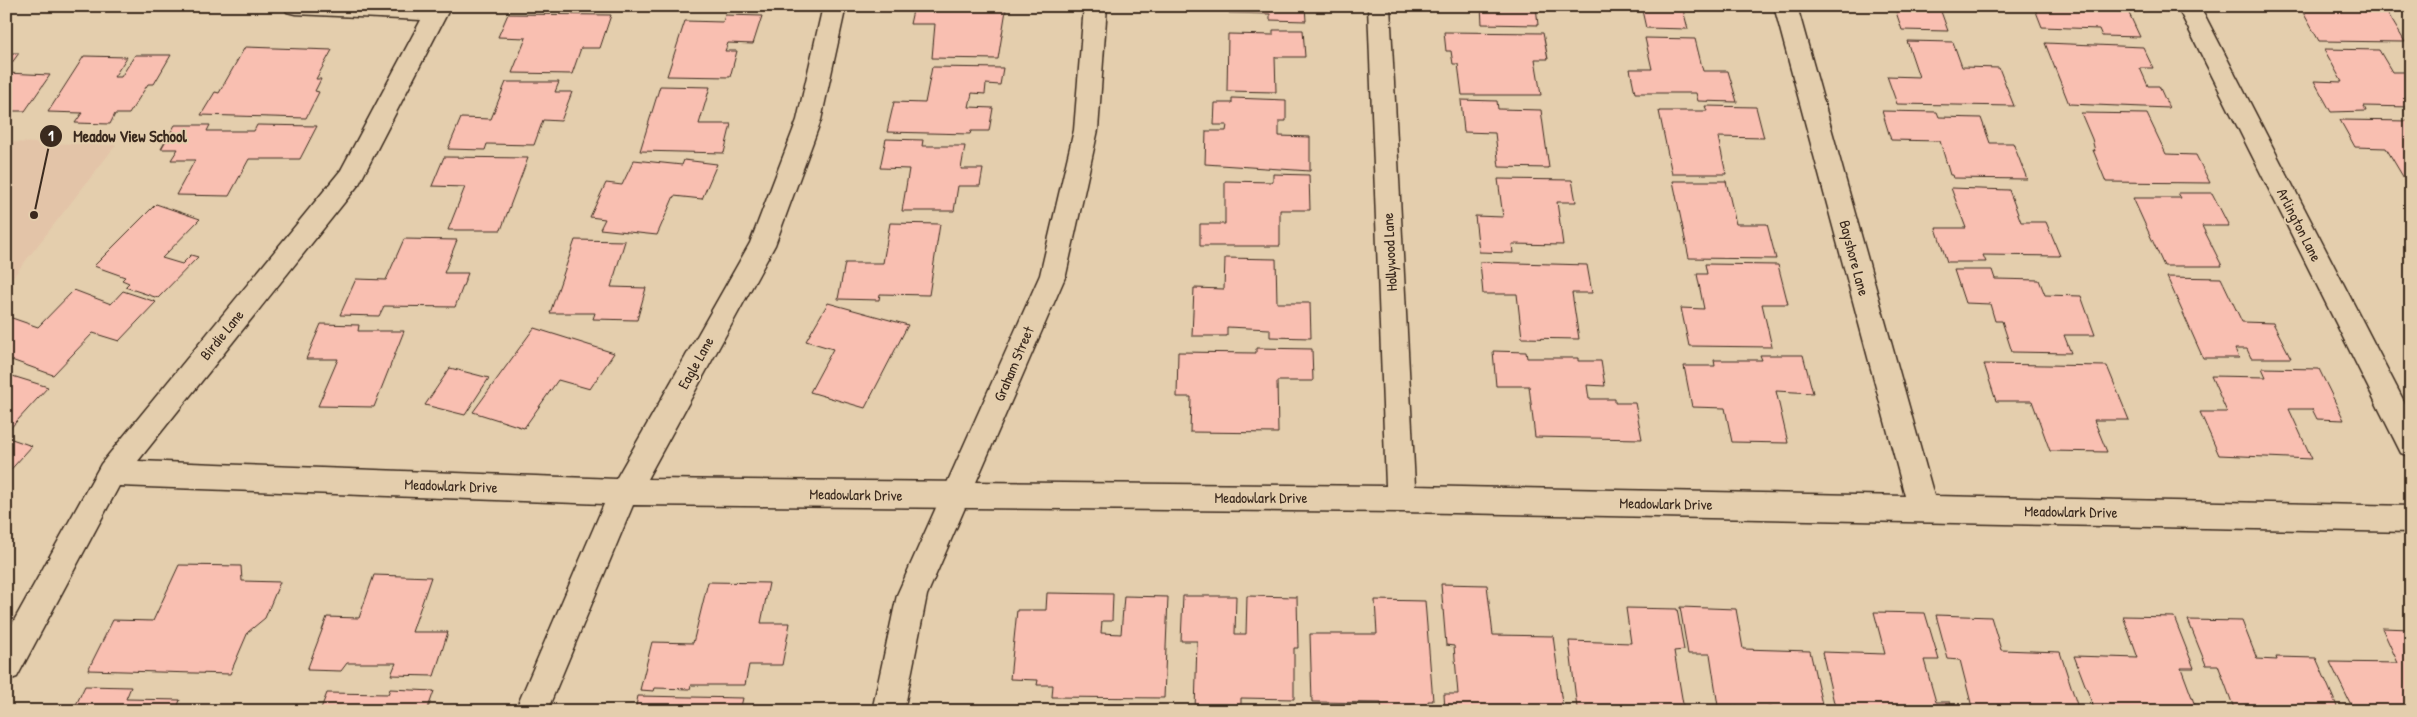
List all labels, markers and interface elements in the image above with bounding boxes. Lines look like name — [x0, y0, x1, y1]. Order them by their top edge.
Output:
callout: Meadow View School — [38, 120, 196, 151]
text: 1 — [48, 125, 54, 146]
text: Meadow View School — [73, 125, 187, 147]
street label: Arlington Lane — [2272, 185, 2327, 265]
street label: Hollywood Lane — [1377, 212, 1402, 292]
street label: Bayshore Lane — [1834, 218, 1875, 298]
street label: Birdie Lane — [195, 305, 249, 364]
street label: Graham Street — [988, 322, 1039, 405]
street label: Eagle Lane — [673, 333, 719, 393]
street label: Meadowlark Drive — [404, 473, 498, 498]
street label: Meadowlark Drive — [809, 483, 903, 506]
street label: Meadowlark Drive — [1214, 487, 1308, 508]
street label: Meadowlark Drive — [1619, 492, 1713, 515]
street label: Meadowlark Drive — [2024, 500, 2118, 523]

